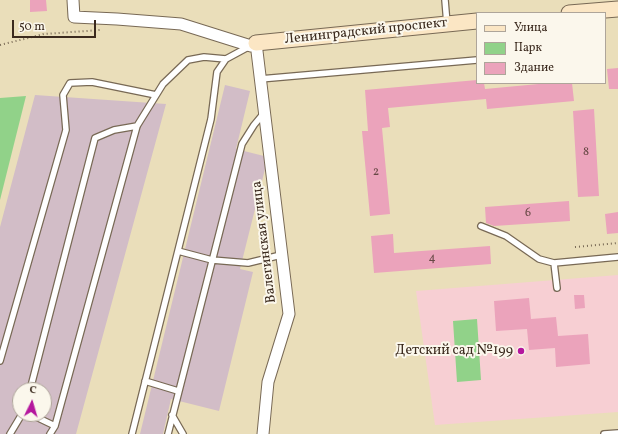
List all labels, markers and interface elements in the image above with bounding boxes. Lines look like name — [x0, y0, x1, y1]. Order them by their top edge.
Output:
scale bar — [14, 12, 98, 38]
legend — [476, 12, 606, 84]
street label: Ленинградский проспект — [284, 15, 448, 49]
text: 50 m — [19, 19, 45, 35]
text: Улица — [514, 20, 547, 36]
text: Парк — [514, 40, 542, 56]
text: Здание — [514, 60, 554, 76]
house number: 8 — [583, 146, 589, 160]
house number: 2 — [373, 166, 379, 180]
street label: Валегинская улица — [249, 180, 281, 304]
house number: 6 — [525, 207, 531, 221]
house number: 4 — [428, 252, 436, 266]
place label: Детский сад №199 — [395, 343, 513, 359]
marker: Детский сад №199 — [516, 346, 526, 356]
north arrow — [12, 382, 52, 422]
text: С — [29, 383, 37, 398]

